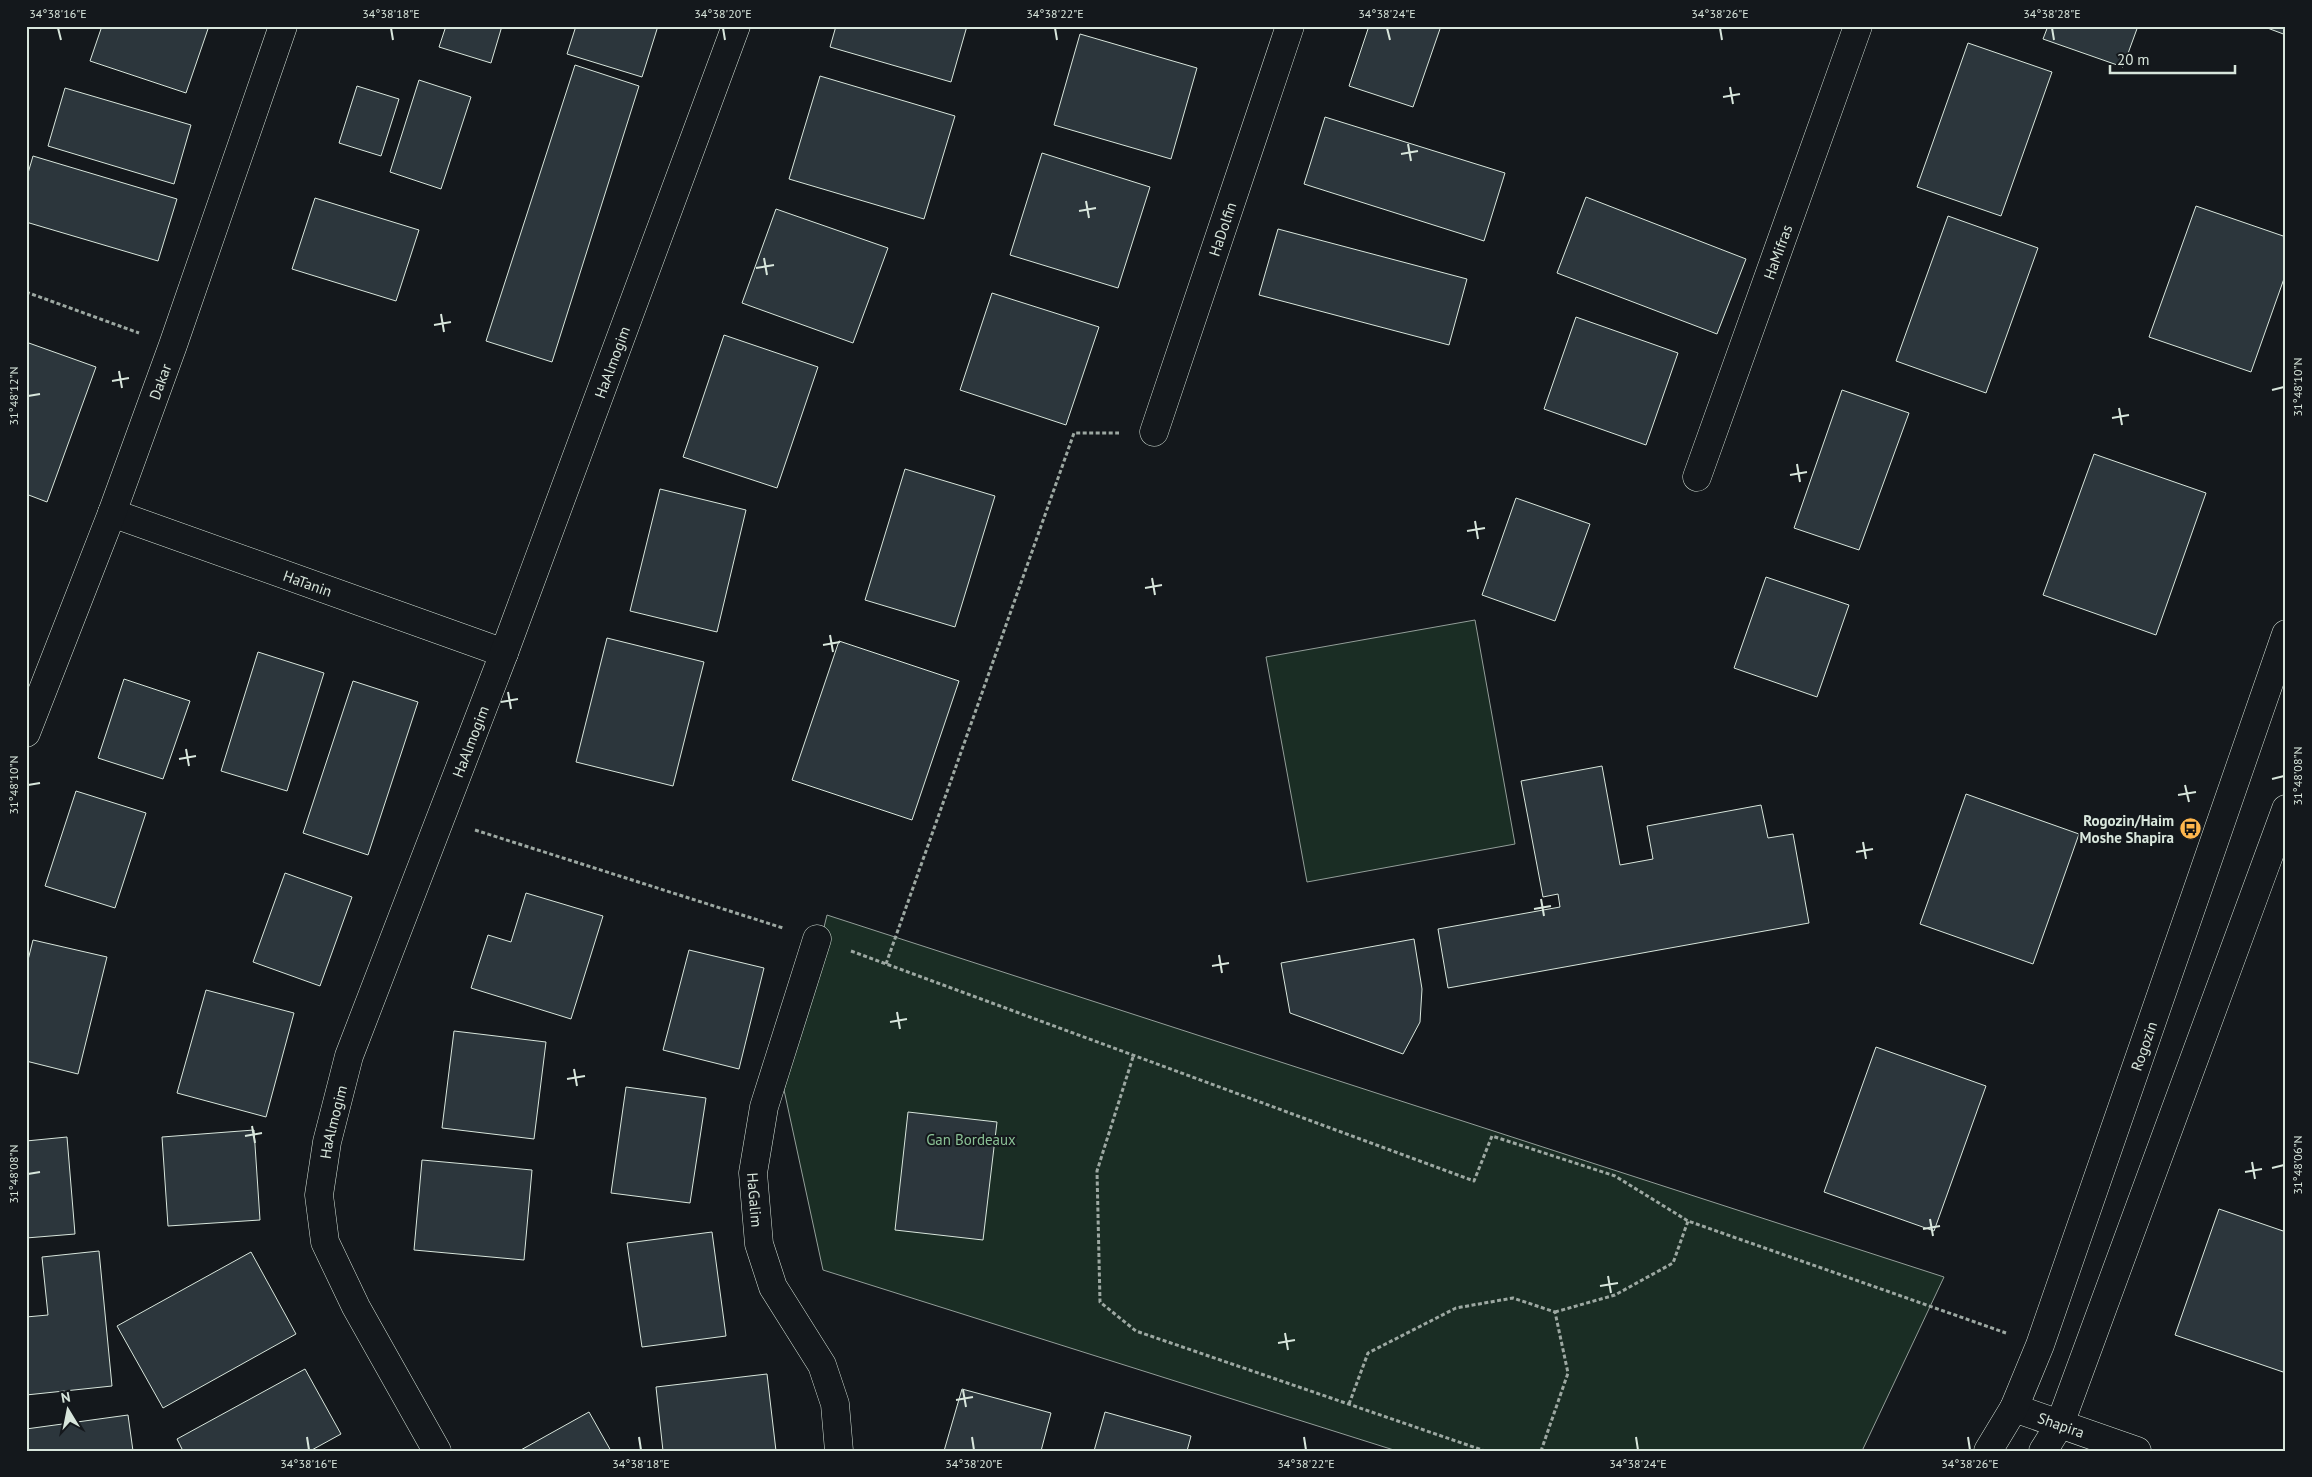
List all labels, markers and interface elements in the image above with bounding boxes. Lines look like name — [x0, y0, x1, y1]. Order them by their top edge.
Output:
text: 34°38'16"E — [29, 6, 87, 21]
text: 34°38'18"E — [362, 6, 420, 21]
text: 34°38'20"E — [694, 6, 752, 21]
text: 34°38'22"E — [1026, 6, 1084, 21]
text: 34°38'24"E — [1358, 6, 1416, 21]
text: 34°38'26"E — [1691, 6, 1749, 21]
text: 34°38'28"E — [2023, 6, 2081, 21]
scale bar — [2110, 42, 2234, 74]
text: 20 m — [2117, 50, 2150, 69]
street label: HaDolfin — [1204, 199, 1240, 259]
street label: HaMifras — [1759, 222, 1796, 282]
street label: HaAlmogim — [590, 323, 634, 401]
text: 31°48'10"N — [2290, 357, 2305, 417]
street label: Dakar — [144, 361, 175, 402]
text: 31°48'12"N — [6, 366, 21, 426]
street label: HaTanin — [281, 566, 335, 600]
street label: HaAlmogim — [448, 703, 492, 780]
text: 31°48'08"N — [2290, 746, 2305, 806]
text: 31°48'10"N — [6, 755, 21, 815]
place label: Rogozin/Haim Moshe Shapira — [2080, 811, 2174, 847]
bus stop icon: Rogozin/Haim Moshe Shapira — [2178, 817, 2202, 841]
street label: Rogozin — [2126, 1019, 2161, 1073]
street label: HaAlmogim — [315, 1083, 351, 1160]
park label: Gan Bordeaux — [926, 1130, 1016, 1149]
text: 31°48'06"N — [2290, 1135, 2305, 1195]
text: 31°48'08"N — [6, 1144, 21, 1204]
street label: HaGalim — [743, 1172, 767, 1228]
north arrow — [42, 1384, 92, 1434]
text: N — [60, 1388, 72, 1407]
street label: Shapira — [2035, 1408, 2087, 1441]
text: 34°38'16"E — [280, 1456, 338, 1471]
text: 34°38'18"E — [612, 1456, 670, 1471]
text: 34°38'20"E — [945, 1456, 1003, 1471]
text: 34°38'22"E — [1277, 1456, 1335, 1471]
text: 34°38'24"E — [1609, 1456, 1667, 1471]
text: 34°38'26"E — [1941, 1456, 1999, 1471]

